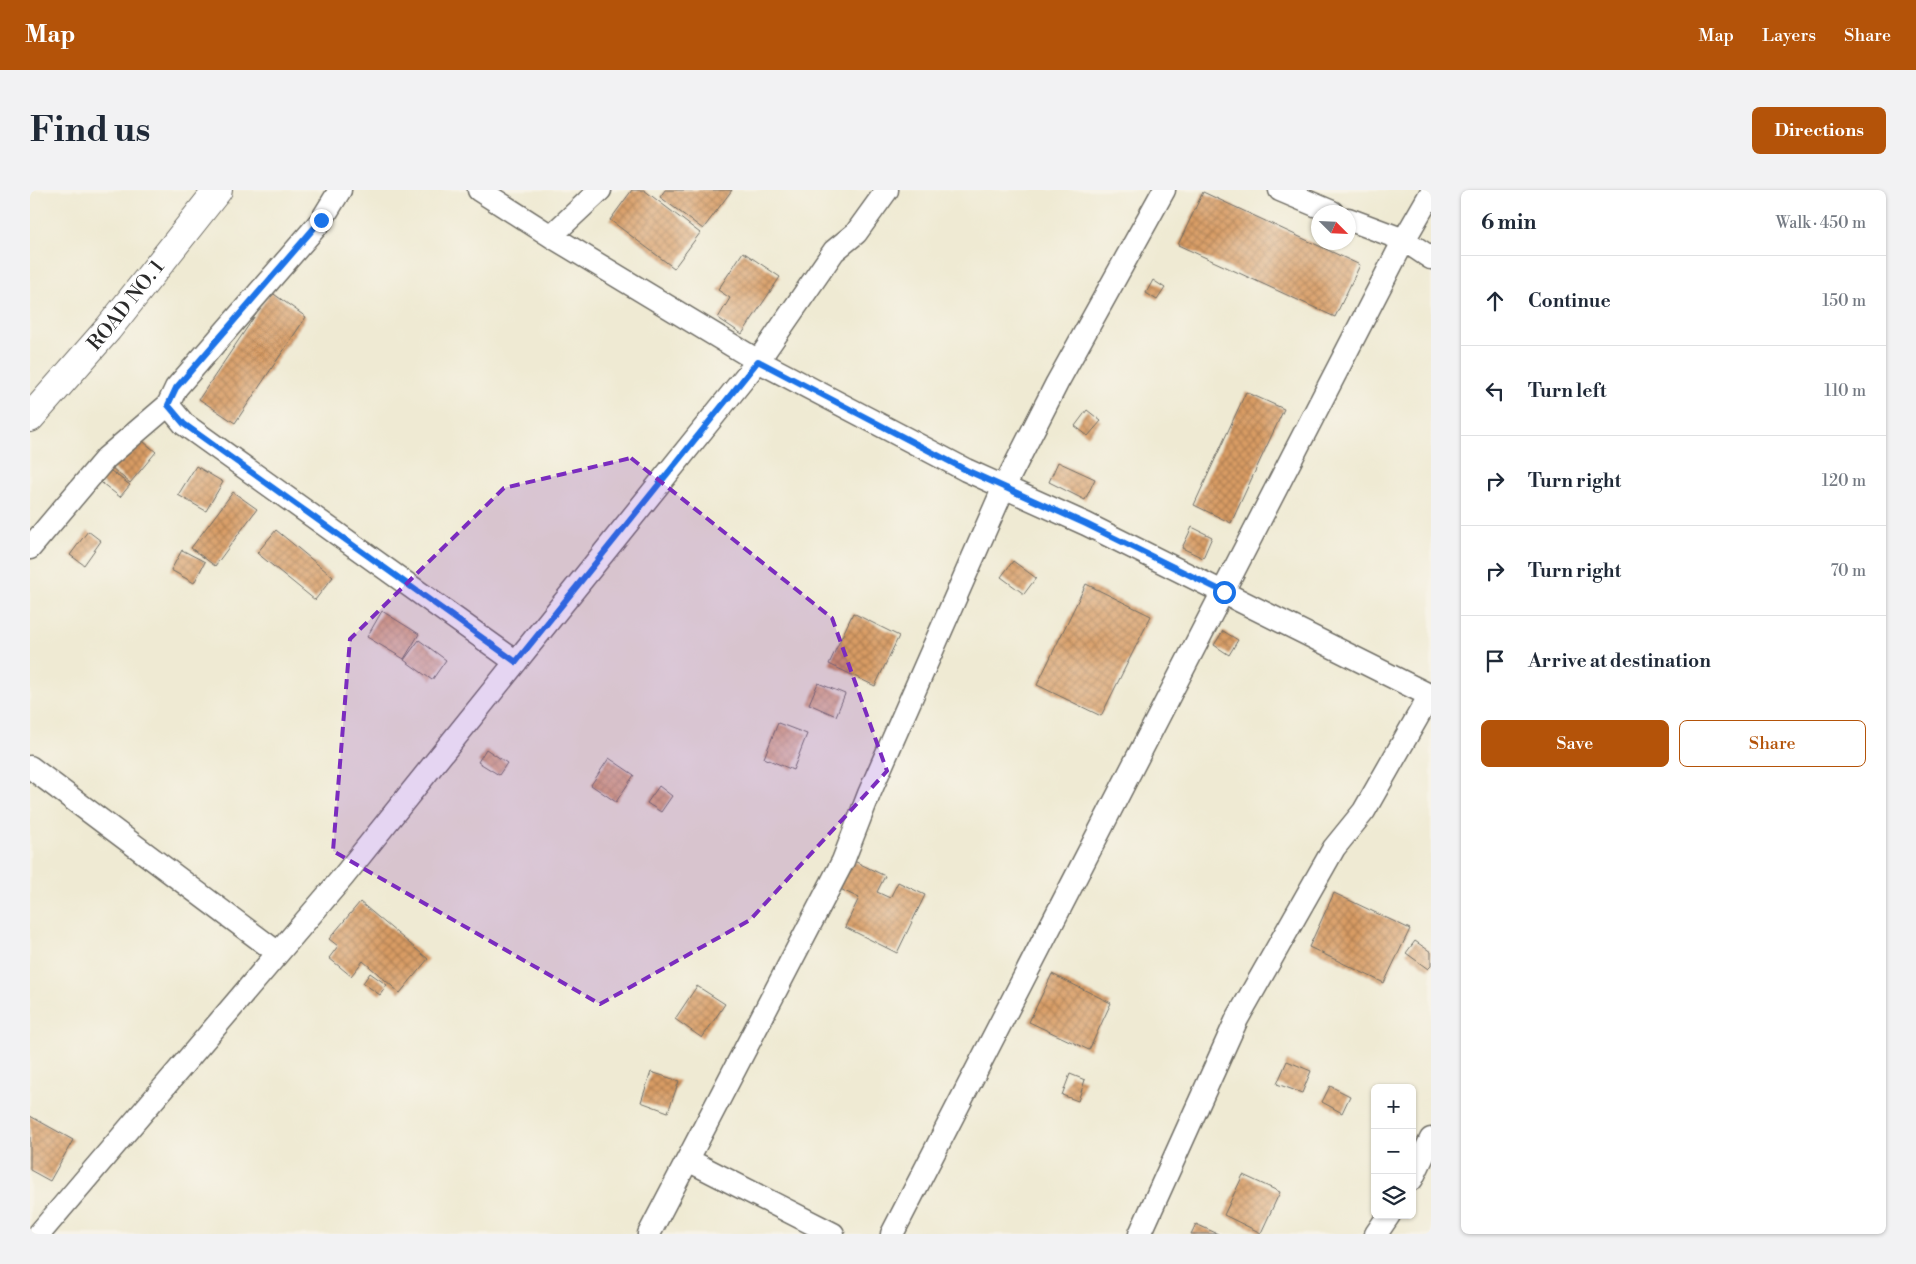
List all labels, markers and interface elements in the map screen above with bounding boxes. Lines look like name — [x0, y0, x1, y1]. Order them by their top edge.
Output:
text: Map — [25, 20, 75, 50]
text: Map — [1699, 24, 1734, 47]
text: Layers — [1762, 24, 1816, 47]
text: Share — [1844, 24, 1891, 47]
button: Directions — [1752, 107, 1886, 154]
text: Find us — [30, 109, 150, 152]
north arrow — [1311, 205, 1356, 250]
route end — [310, 209, 333, 232]
text: 6 min — [1481, 210, 1536, 236]
text: Walk · 450 m — [1776, 213, 1866, 233]
street label: ROAD NO. 1 — [82, 255, 170, 356]
icon: ahead — [1481, 287, 1509, 315]
text: Continue — [1528, 289, 1611, 313]
text: 150 m — [1822, 291, 1866, 311]
icon: left — [1481, 377, 1509, 405]
text: Turn left — [1528, 379, 1607, 403]
text: 110 m — [1824, 381, 1866, 401]
icon: right — [1481, 467, 1509, 495]
text: Turn right — [1528, 469, 1621, 493]
text: 120 m — [1822, 471, 1866, 491]
icon: right — [1481, 557, 1509, 585]
text: Turn right — [1528, 559, 1621, 583]
text: 70 m — [1830, 561, 1866, 581]
route start — [1213, 581, 1236, 604]
icon: arrive — [1481, 647, 1509, 675]
text: Arrive at destination — [1528, 649, 1711, 673]
button: Save — [1481, 720, 1669, 767]
button: Share — [1679, 720, 1866, 767]
map controls — [1371, 1084, 1416, 1219]
button: + — [1371, 1084, 1416, 1129]
button: − — [1371, 1129, 1416, 1174]
button: layers — [1371, 1174, 1416, 1219]

